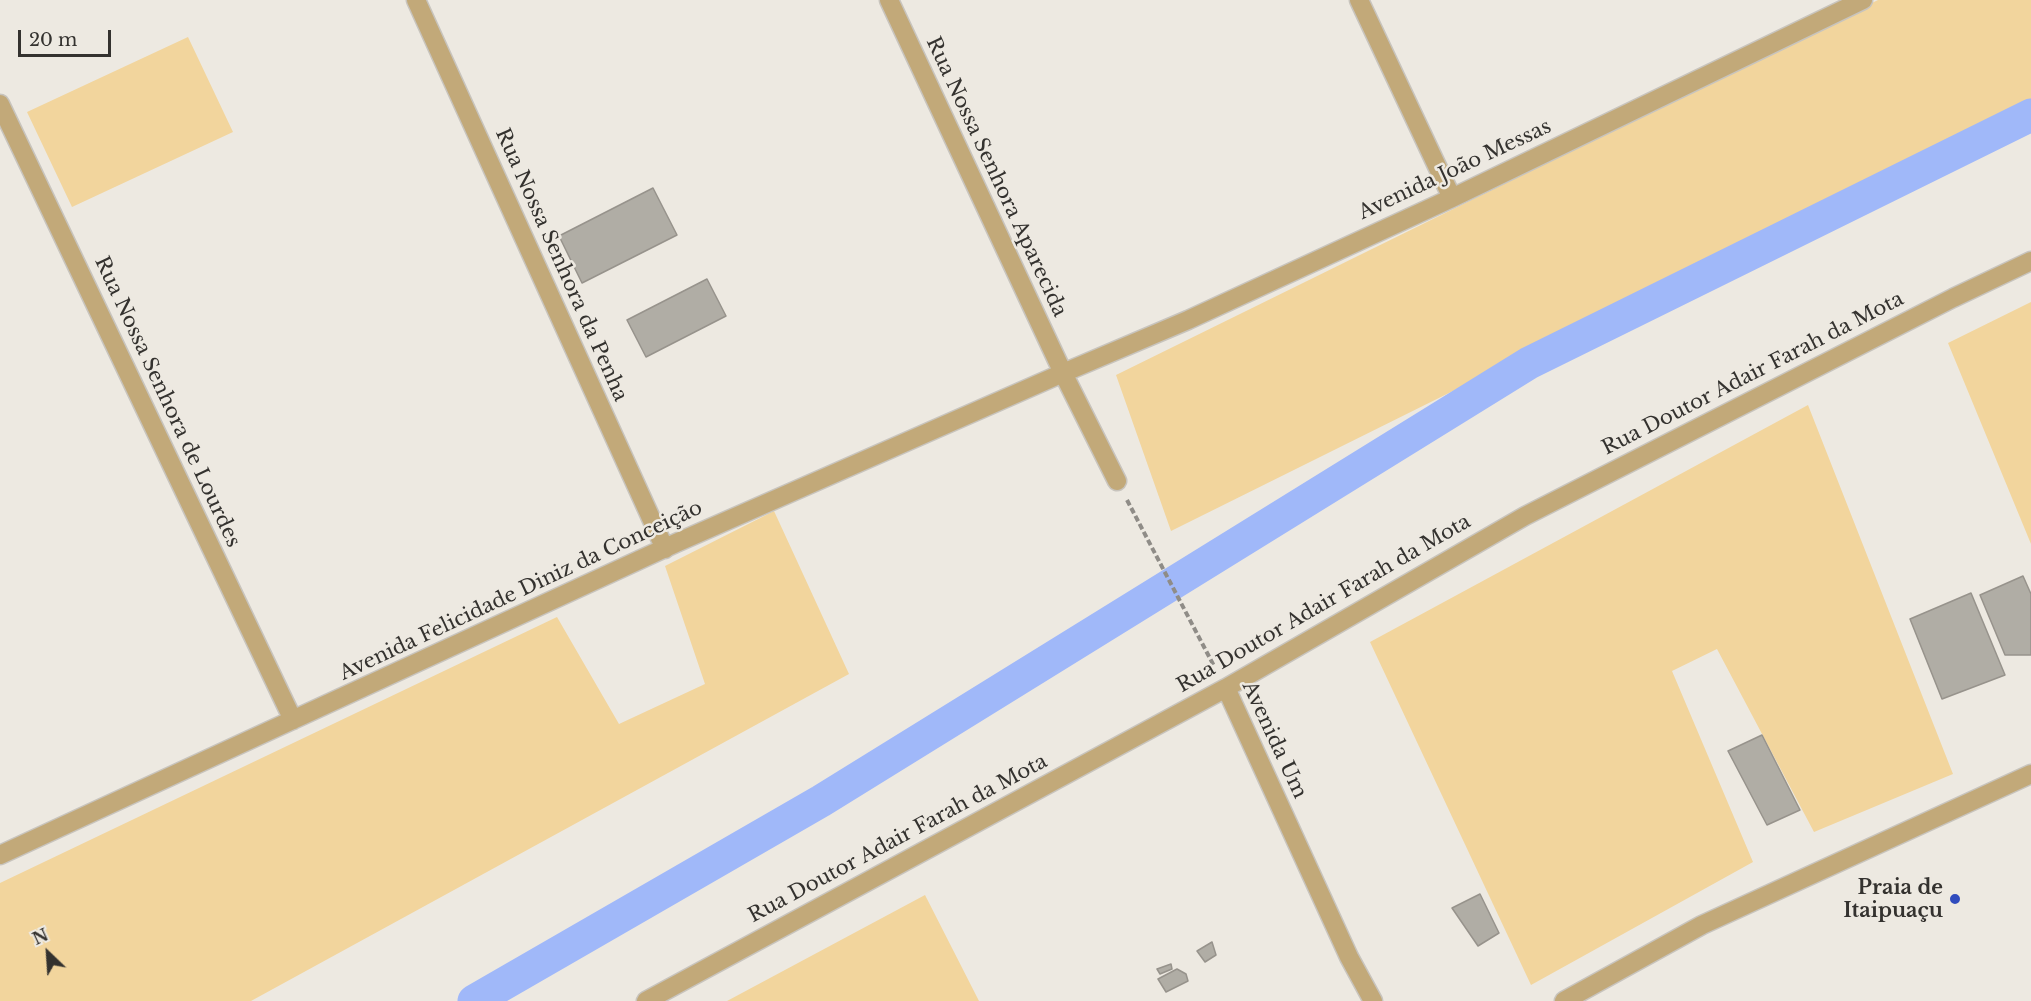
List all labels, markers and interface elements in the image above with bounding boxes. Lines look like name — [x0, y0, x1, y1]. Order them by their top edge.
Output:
scale bar — [21, 18, 114, 56]
text: 20 m — [29, 29, 77, 51]
street label: Rua Nossa Senhora Aparecida — [921, 33, 1071, 321]
street label: Avenida João Messas — [1355, 115, 1555, 225]
street label: Rua Nossa Senhora da Penha — [490, 125, 632, 405]
street label: Rua Nossa Senhora de Lourdes — [89, 253, 245, 551]
street label: Rua Doutor Adair Farah da Mota — [1598, 287, 1908, 461]
street label: Avenida Felicidade Diniz da Conceição — [336, 496, 706, 686]
street label: Rua Doutor Adair Farah da Mota — [1173, 510, 1475, 698]
street label: Avenida Um — [1236, 678, 1312, 802]
street label: Rua Doutor Adair Farah da Mota — [744, 750, 1052, 928]
place label: Praia de Itaipuaçu — [1843, 876, 1943, 923]
marker: Praia de Itaipuaçu — [1948, 892, 1962, 906]
north arrow — [18, 923, 78, 983]
text: N — [29, 924, 51, 949]

